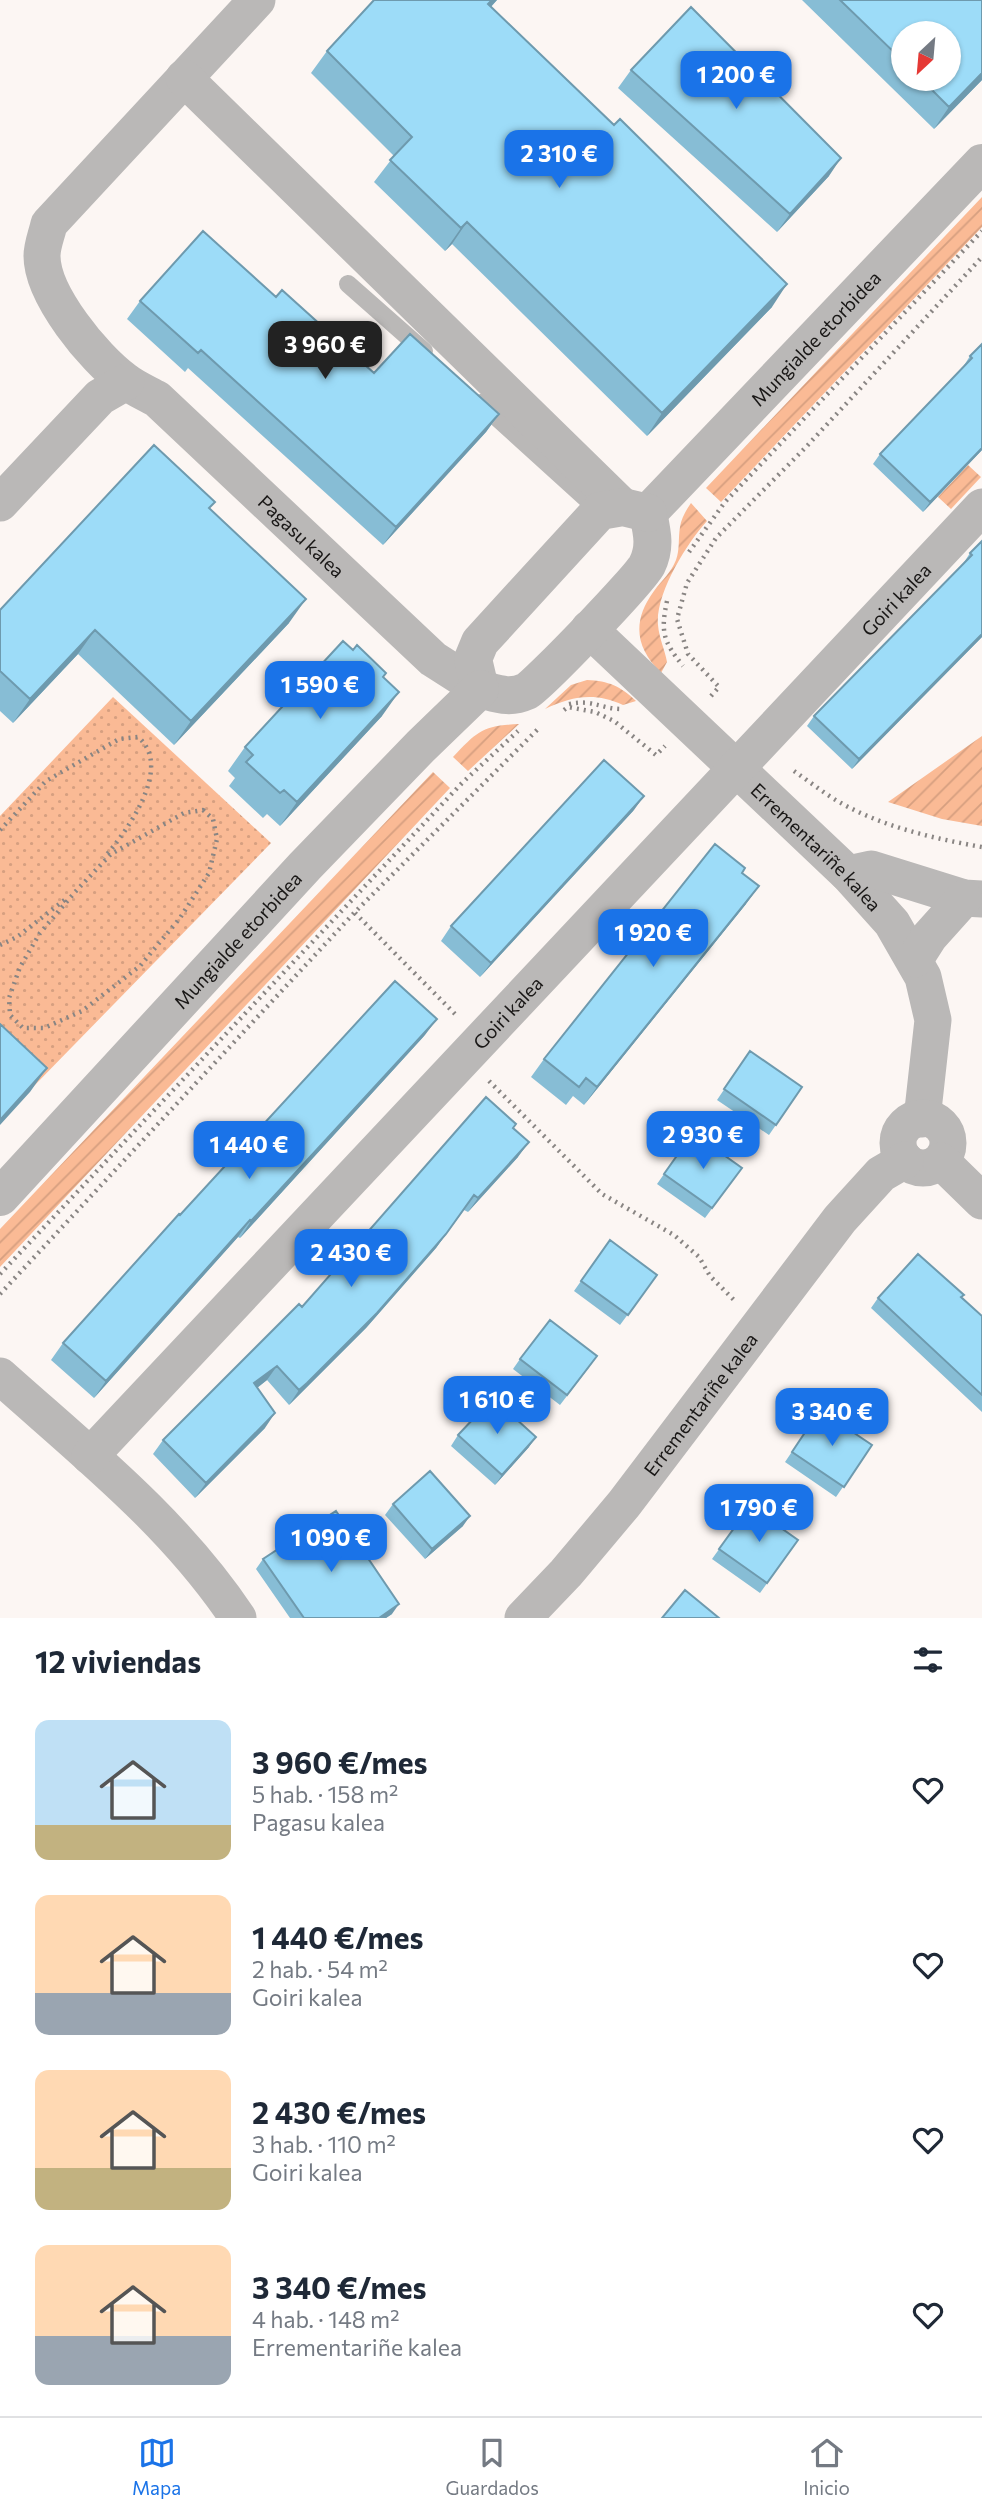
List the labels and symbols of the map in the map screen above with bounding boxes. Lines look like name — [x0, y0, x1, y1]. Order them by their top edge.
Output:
north arrow — [891, 21, 961, 91]
pin: 1 200 € — [671, 52, 801, 111]
pin: 2 310 € — [494, 130, 624, 190]
street label: Mungialde etorbidea — [745, 266, 885, 410]
pin: 3 960 € — [260, 322, 390, 381]
street label: Pagasu kalea — [254, 490, 350, 582]
street label: Goiri kalea — [856, 558, 935, 640]
pin: 1 590 € — [255, 662, 385, 721]
street label: Errementariñe kalea — [747, 777, 887, 915]
street label: Mungialde etorbidea — [168, 866, 306, 1013]
pin: 1 920 € — [588, 909, 718, 969]
street label: Goiri kalea — [467, 971, 547, 1053]
pin: 2 930 € — [638, 1112, 768, 1171]
pin: 1 440 € — [184, 1122, 314, 1181]
pin: 2 430 € — [286, 1230, 416, 1289]
street label: Errementariñe kalea — [638, 1328, 761, 1480]
pin: 1 610 € — [432, 1376, 562, 1436]
pin: 3 340 € — [767, 1388, 897, 1448]
pin: 1 790 € — [694, 1484, 824, 1544]
pin: 1 090 € — [266, 1514, 396, 1574]

